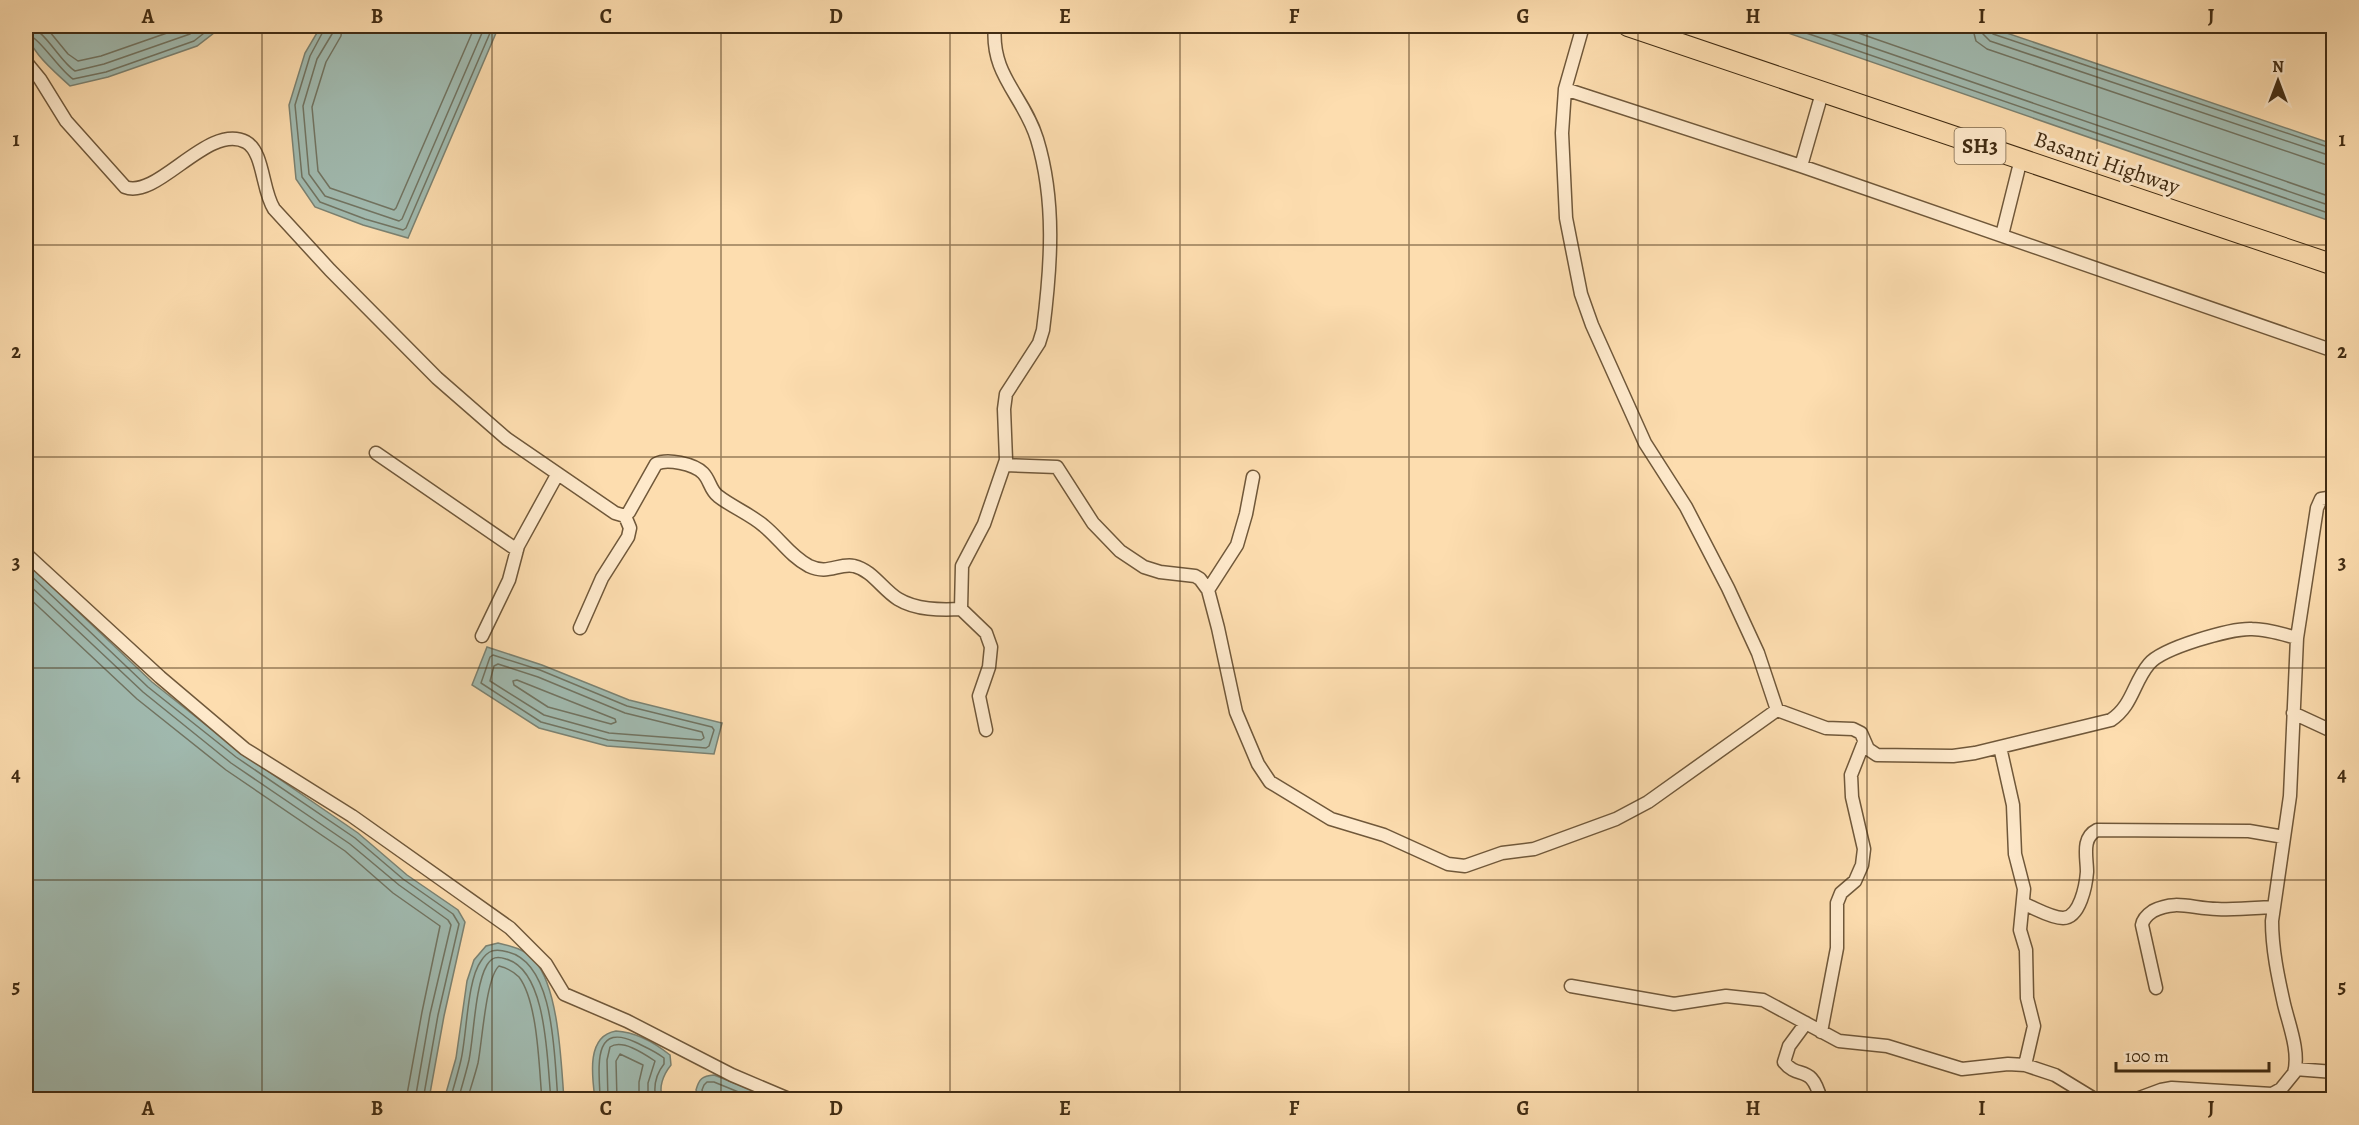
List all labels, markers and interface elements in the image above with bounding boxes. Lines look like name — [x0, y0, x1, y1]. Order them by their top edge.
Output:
text: A — [141, 3, 155, 30]
text: B — [371, 3, 383, 30]
text: C — [600, 3, 612, 30]
text: D — [829, 3, 843, 30]
text: E — [1059, 3, 1071, 30]
text: F — [1289, 3, 1300, 30]
text: G — [1516, 3, 1530, 30]
text: H — [1746, 3, 1761, 30]
text: I — [1978, 3, 1986, 30]
text: J — [2208, 3, 2215, 30]
north arrow — [2248, 51, 2308, 111]
text: N — [2272, 56, 2284, 78]
street label: Basanti Highway — [2030, 124, 2184, 202]
text: 1 — [12, 126, 20, 153]
text: 1 — [2338, 126, 2346, 153]
road number: SH3 — [1954, 128, 2006, 164]
text: 2 — [11, 338, 21, 365]
text: 2 — [2337, 338, 2347, 365]
text: 3 — [12, 549, 20, 576]
text: 3 — [2338, 549, 2346, 576]
text: 4 — [11, 761, 21, 788]
text: 4 — [2337, 761, 2347, 788]
text: 5 — [12, 973, 20, 1000]
text: 5 — [2338, 973, 2346, 1000]
scale bar — [2116, 1035, 2269, 1073]
text: 100 m — [2125, 1044, 2169, 1068]
text: A — [141, 1095, 155, 1122]
text: B — [371, 1095, 383, 1122]
text: C — [600, 1095, 612, 1122]
text: D — [829, 1095, 843, 1122]
text: E — [1059, 1095, 1071, 1122]
text: F — [1289, 1095, 1300, 1122]
text: G — [1516, 1095, 1530, 1122]
text: H — [1746, 1095, 1761, 1122]
text: I — [1978, 1095, 1986, 1122]
text: J — [2208, 1095, 2215, 1122]

